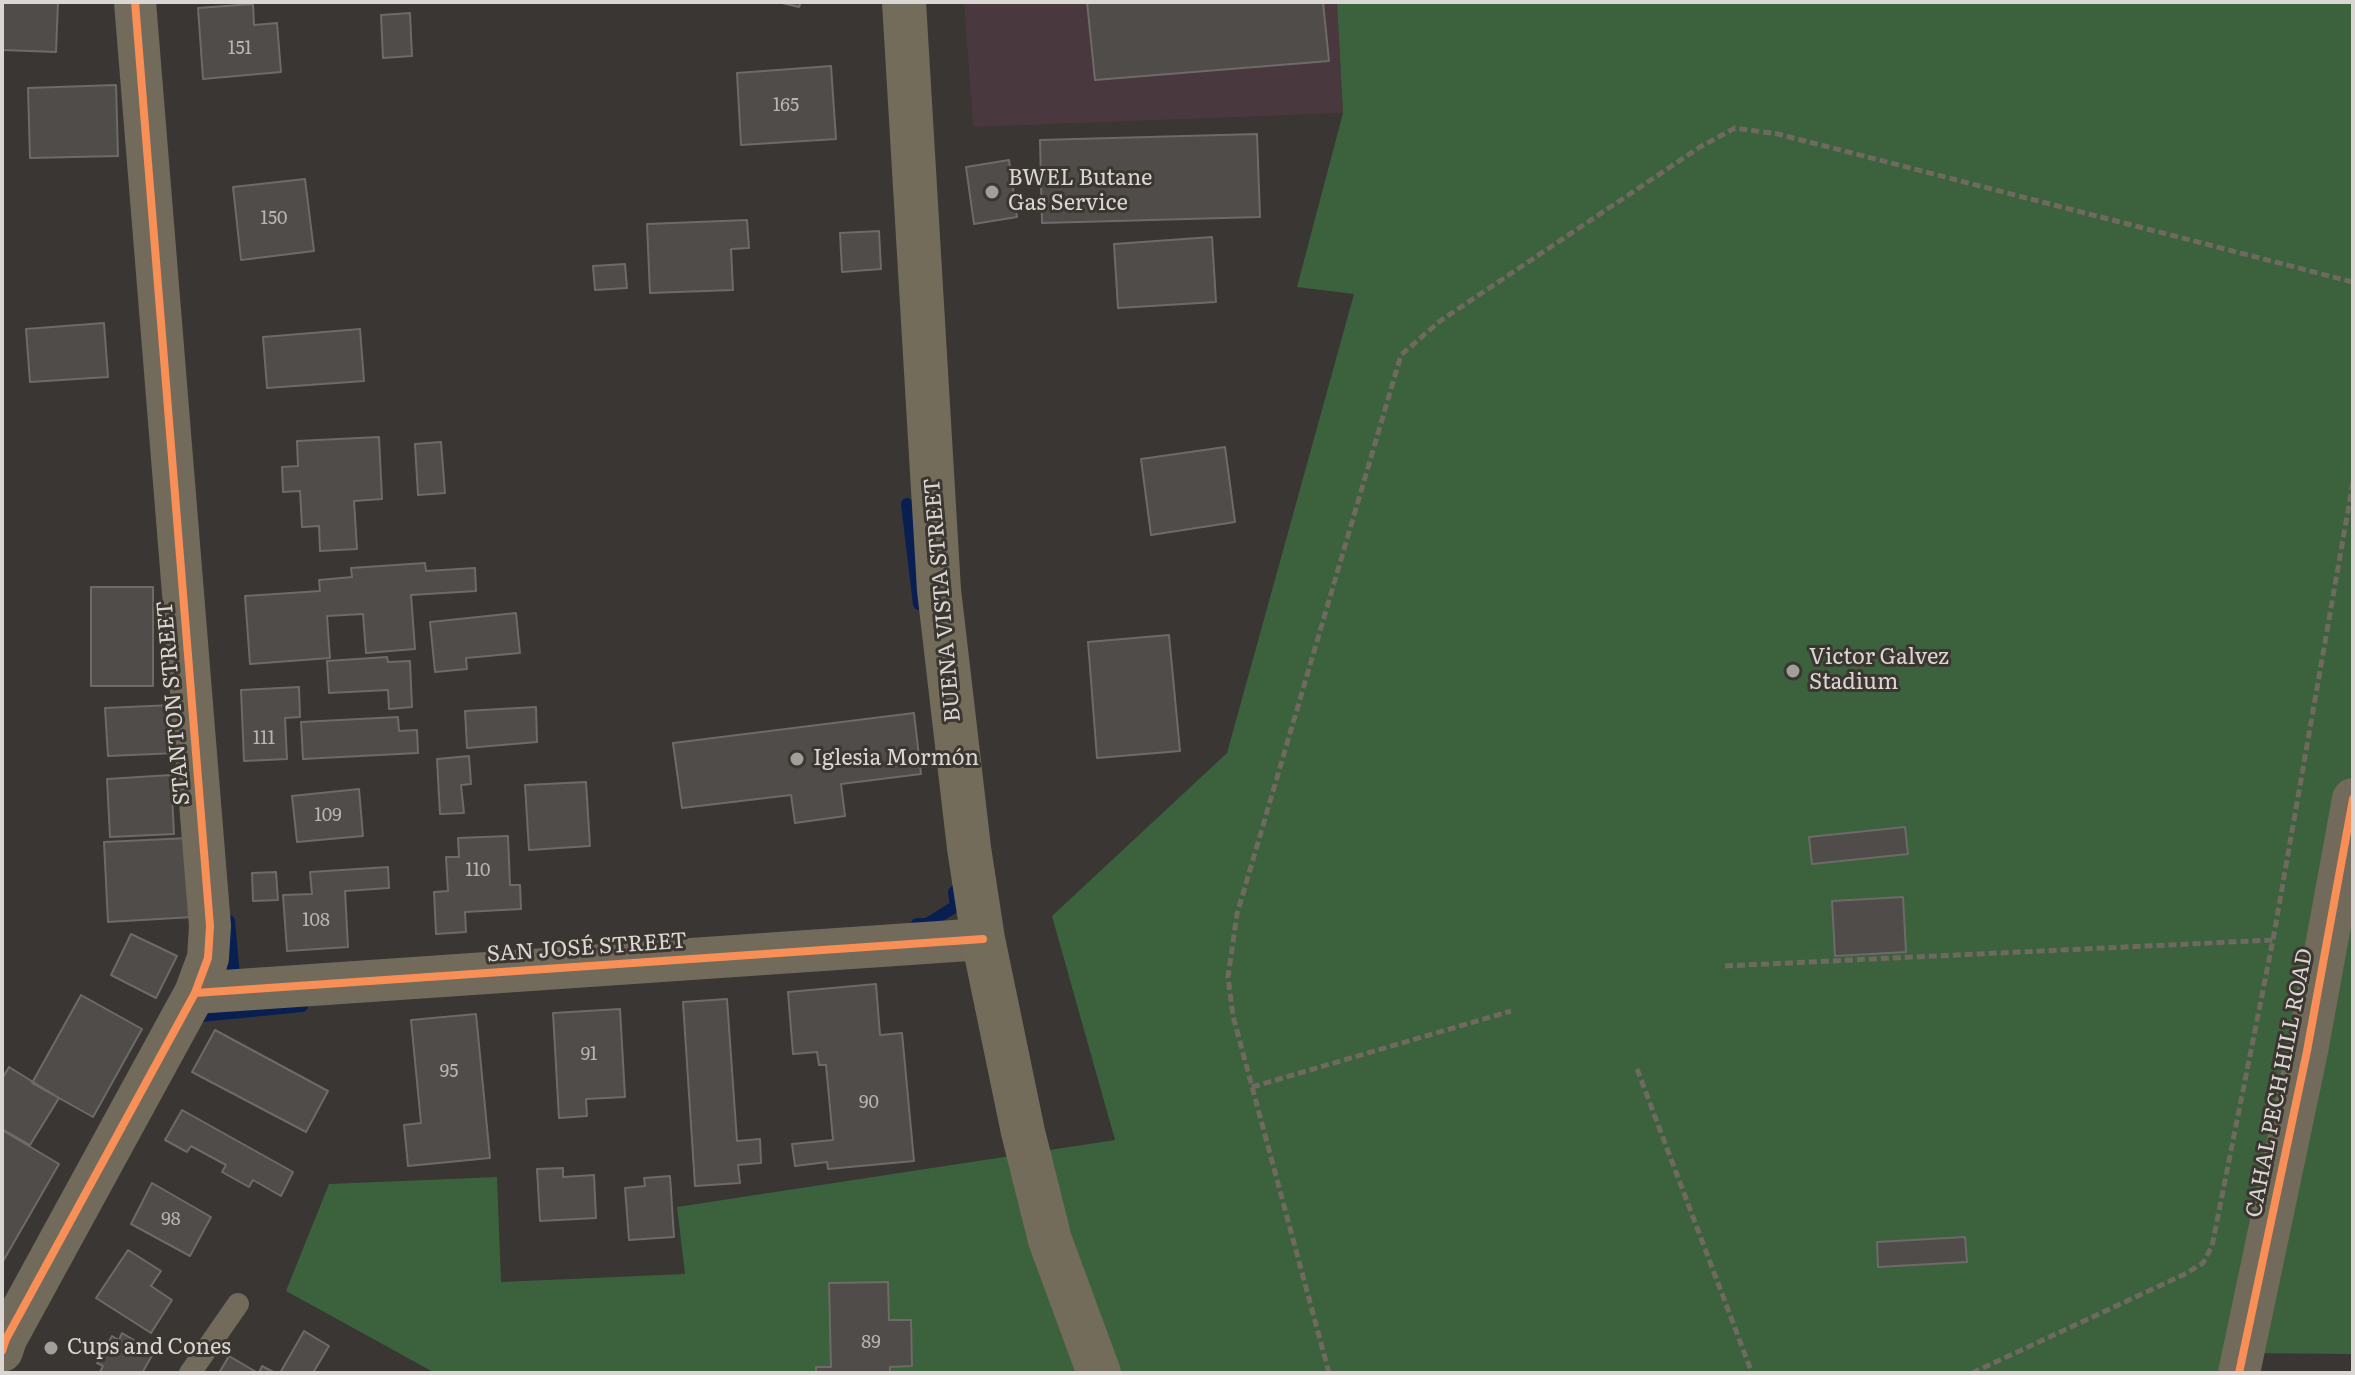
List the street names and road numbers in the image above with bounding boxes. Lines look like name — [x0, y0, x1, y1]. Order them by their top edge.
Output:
street label: BUENA VISTA STREET — [919, 477, 967, 723]
street label: STANTON STREET — [152, 600, 196, 806]
street label: SAN JOSÉ STREET — [486, 928, 688, 968]
street label: CAHAL PECH HILL ROAD — [2241, 946, 2319, 1220]

